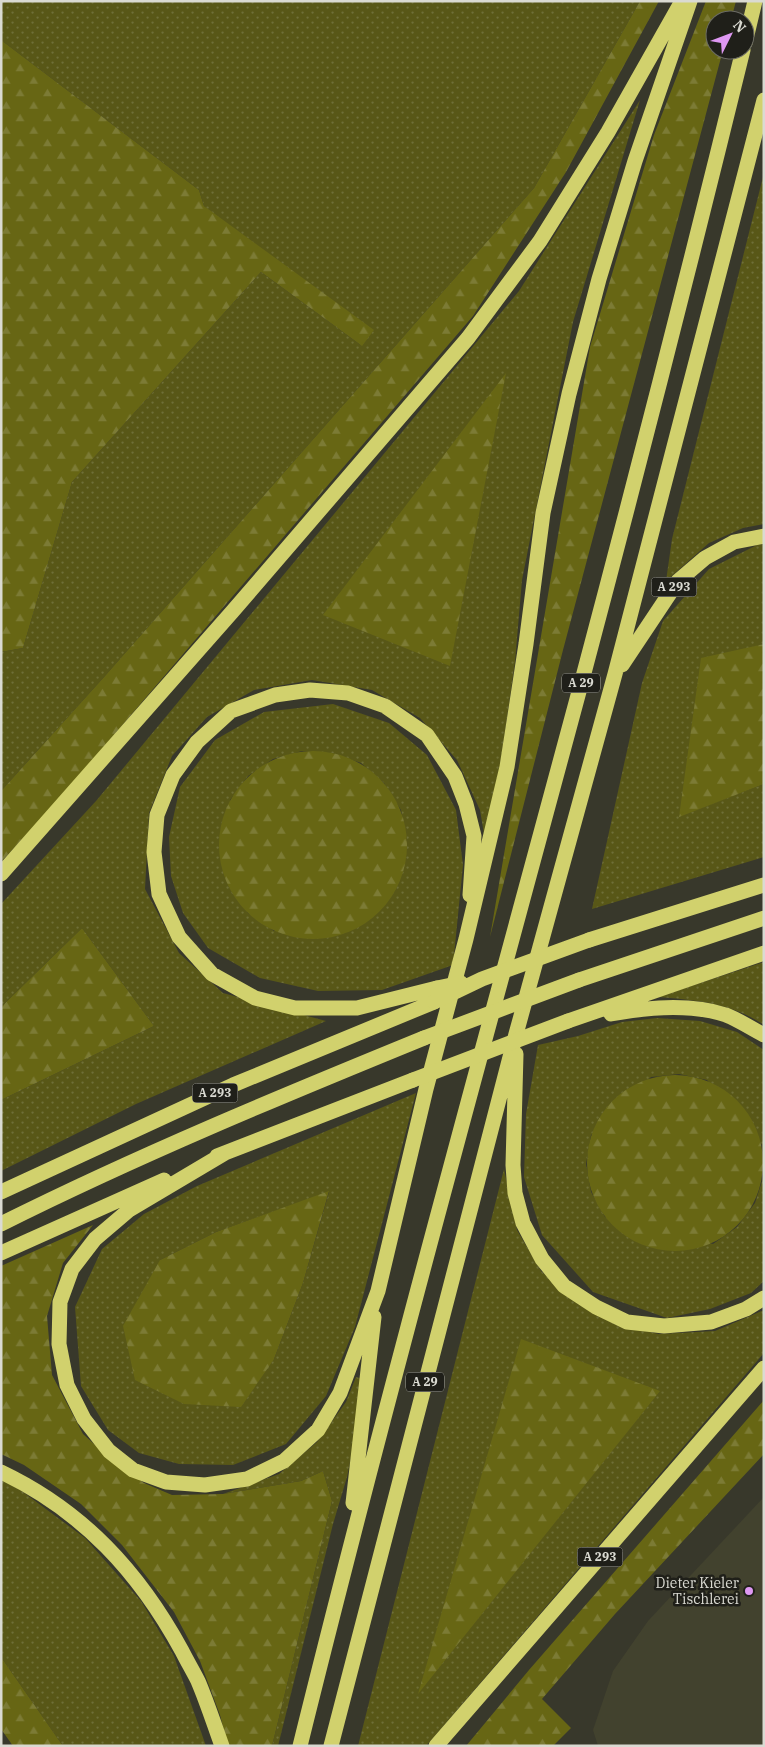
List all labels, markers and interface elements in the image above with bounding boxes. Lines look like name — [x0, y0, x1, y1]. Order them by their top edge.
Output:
north arrow — [705, 10, 755, 60]
text: N — [729, 16, 750, 36]
road number: A 293 — [652, 578, 696, 596]
road number: A 29 — [562, 674, 600, 692]
road number: A 293 — [192, 1084, 238, 1102]
road number: A 29 — [406, 1372, 444, 1391]
road number: A 293 — [578, 1548, 622, 1566]
place label: Dieter Kieler Tischlerei — [656, 1574, 740, 1608]
marker: Dieter Kieler Tischlerei — [743, 1585, 755, 1597]

